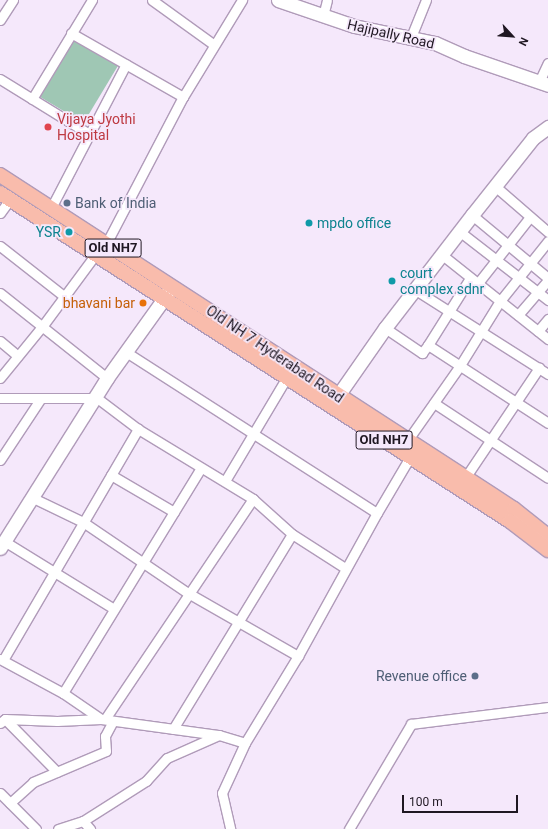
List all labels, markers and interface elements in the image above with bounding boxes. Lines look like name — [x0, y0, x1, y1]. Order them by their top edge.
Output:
street label: Hajipally Road — [346, 16, 436, 52]
north arrow — [492, 16, 532, 56]
text: N — [516, 35, 531, 48]
place label: Vijaya Jyothi Hospital — [57, 111, 136, 144]
marker: Vijaya Jyothi Hospital — [42, 121, 54, 133]
place label: Bank of India — [75, 195, 156, 211]
marker: Bank of India — [62, 198, 72, 208]
place label: mpdo office — [317, 215, 391, 231]
marker: mpdo office — [304, 218, 314, 228]
place label: YSR — [36, 224, 61, 240]
marker: YSR — [64, 227, 74, 237]
road number: Old NH7 — [84, 237, 142, 259]
place label: court complex sdnr — [400, 265, 484, 298]
marker: court complex sdnr — [387, 276, 397, 286]
place label: bhavani bar — [63, 295, 135, 311]
marker: bhavani bar — [138, 298, 148, 308]
street label: Old NH 7 Hyderabad Road — [203, 302, 347, 406]
road number: Old NH7 — [355, 429, 413, 451]
place label: Revenue office — [376, 668, 467, 684]
marker: Revenue office — [470, 671, 480, 681]
scale bar — [404, 787, 520, 813]
text: 100 m — [409, 795, 443, 809]

